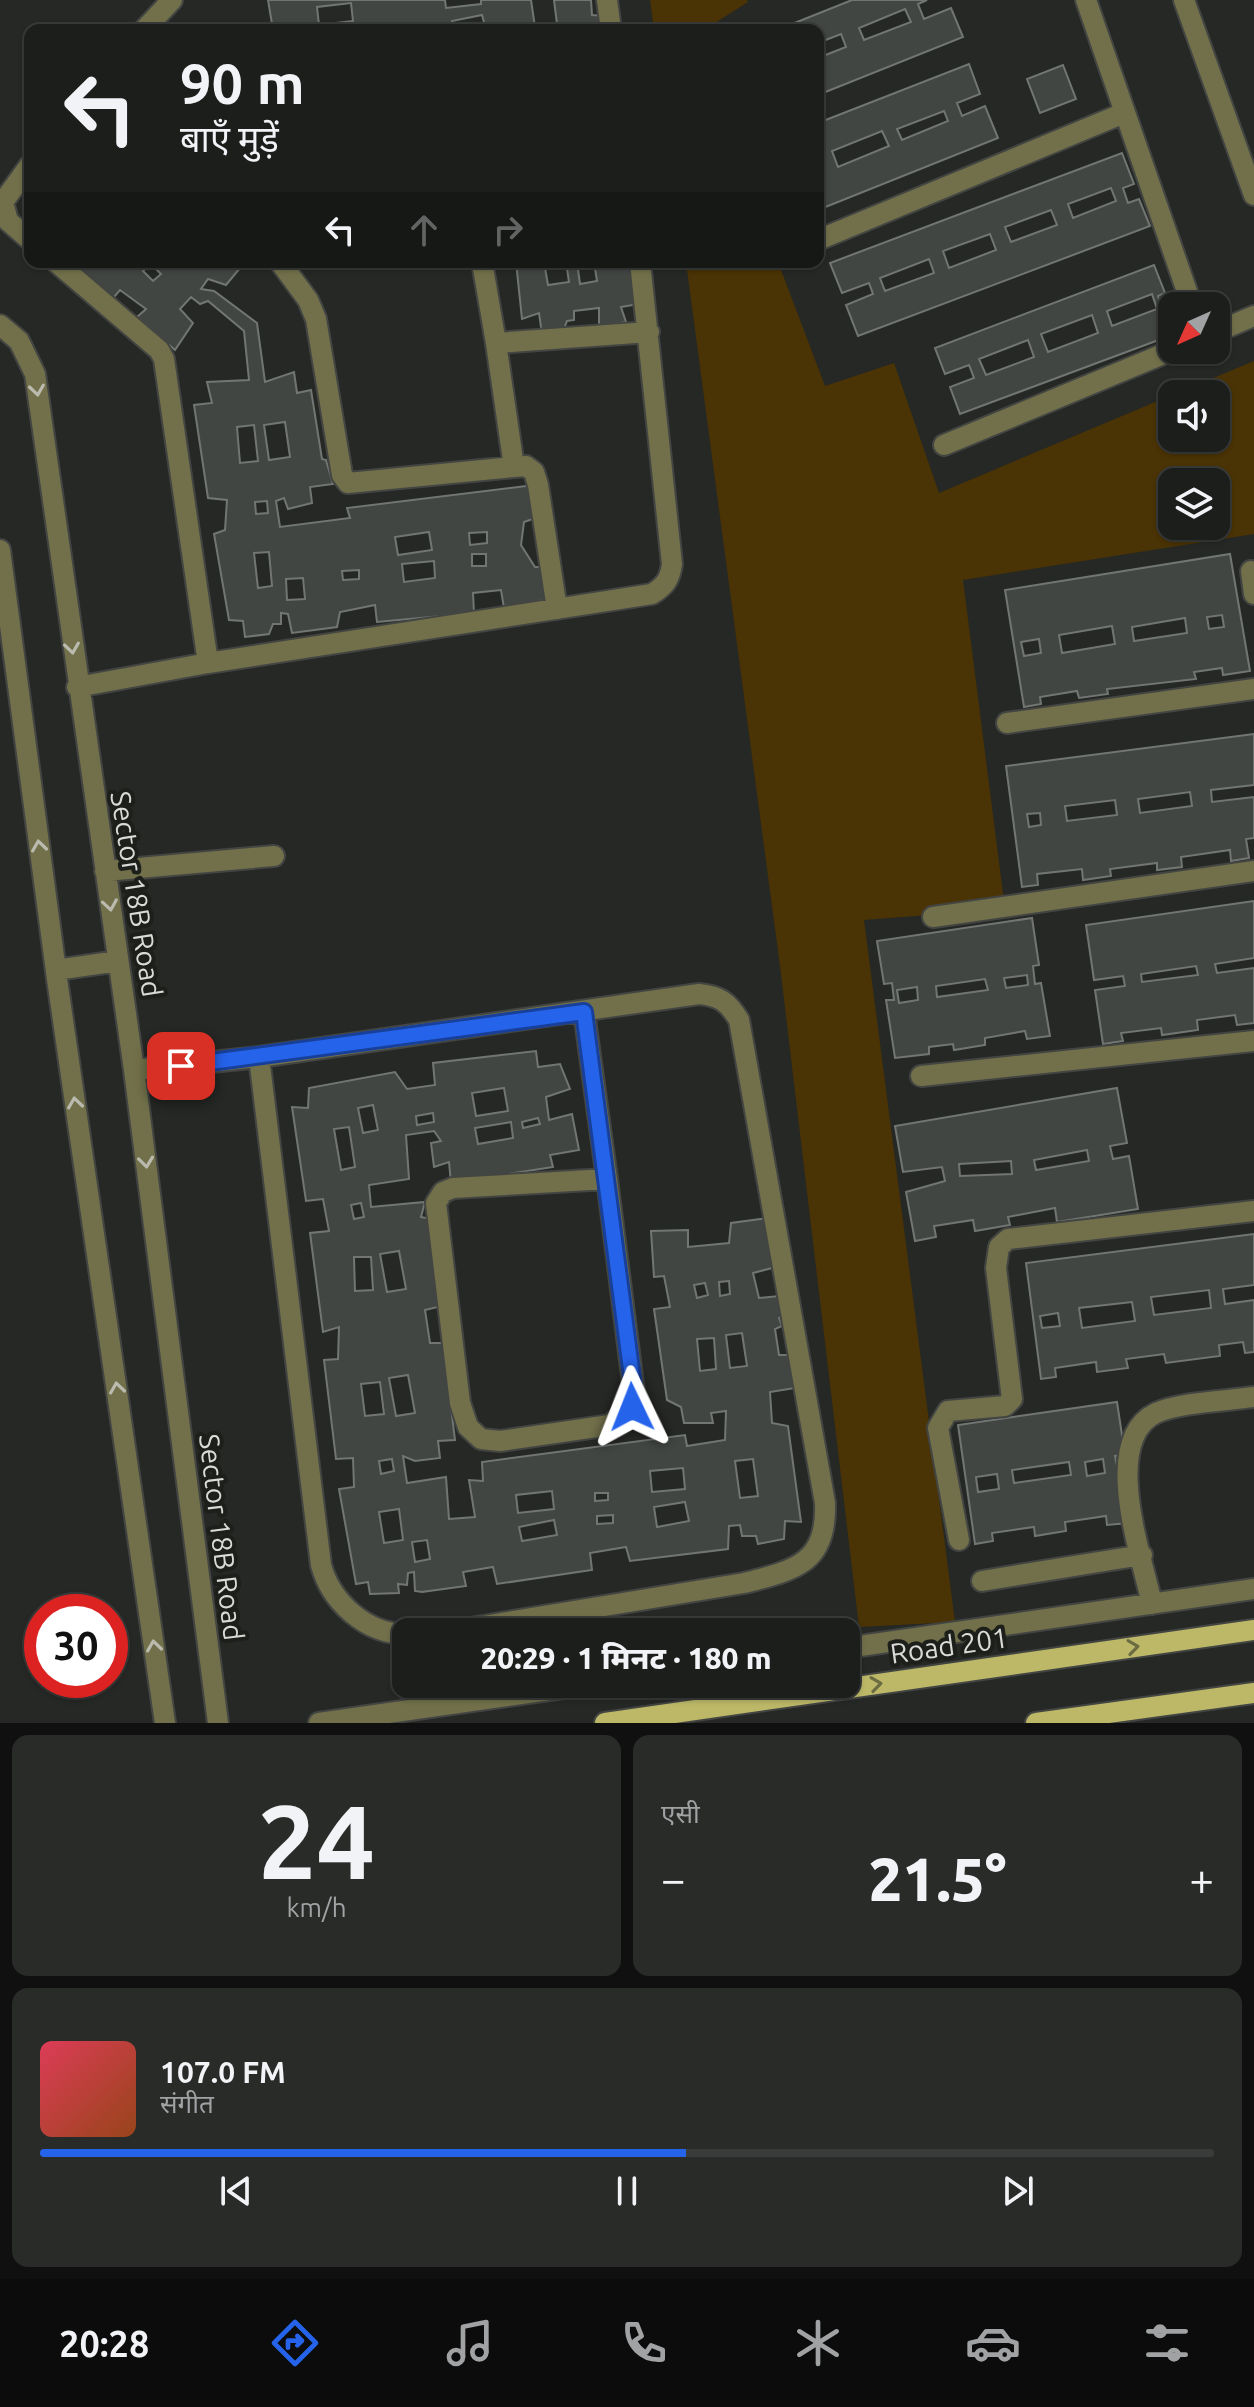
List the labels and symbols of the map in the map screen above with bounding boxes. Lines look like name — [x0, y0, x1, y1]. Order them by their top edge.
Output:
north arrow — [1158, 292, 1230, 364]
one-way arrow — [29, 384, 46, 397]
one-way arrow — [63, 641, 80, 655]
street label: Sector 18B Road — [105, 789, 169, 999]
one-way arrow — [31, 839, 48, 853]
one-way arrow — [101, 898, 118, 912]
pin — [147, 1032, 215, 1100]
one-way arrow — [67, 1097, 84, 1110]
one-way arrow — [137, 1155, 154, 1169]
position arrow — [590, 1365, 674, 1449]
one-way arrow — [109, 1382, 126, 1395]
street label: Sector 18B Road — [194, 1432, 250, 1642]
speed limit sign: 30 — [24, 1594, 128, 1698]
street label: Road 201 — [888, 1621, 1010, 1669]
one-way arrow — [146, 1639, 163, 1653]
one-way arrow — [1126, 1639, 1140, 1656]
one-way arrow — [869, 1676, 883, 1693]

